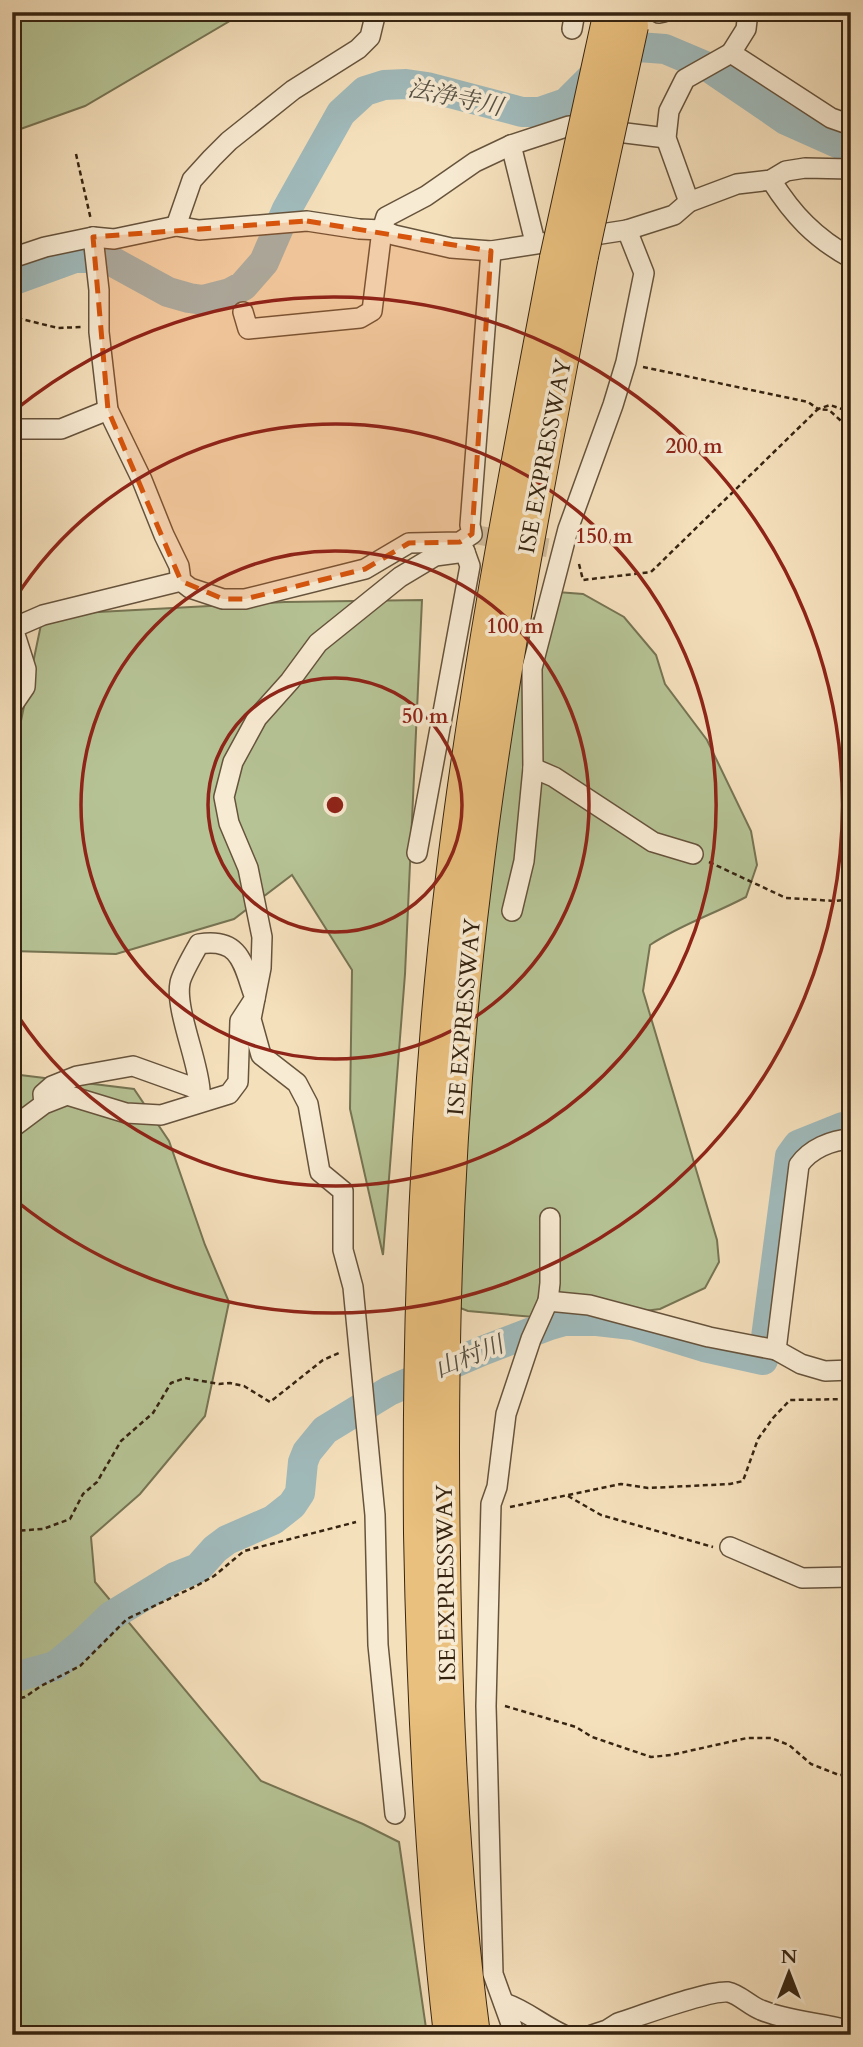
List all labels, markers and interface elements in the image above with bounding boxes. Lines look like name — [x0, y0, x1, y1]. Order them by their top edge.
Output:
water label: 法浄寺川 — [405, 72, 508, 125]
street label: ISE EXPRESSWAY — [511, 355, 579, 556]
text: 200 m — [665, 432, 723, 461]
text: 150 m — [575, 522, 633, 551]
text: 100 m — [486, 612, 544, 641]
text: 50 m — [402, 702, 449, 731]
centre of rings — [323, 793, 347, 817]
street label: ISE EXPRESSWAY — [440, 916, 488, 1117]
water label: 山村川 — [429, 1327, 511, 1386]
street label: ISE EXPRESSWAY — [429, 1483, 463, 1682]
north arrow — [754, 1938, 824, 2008]
text: N — [781, 1944, 798, 1970]

